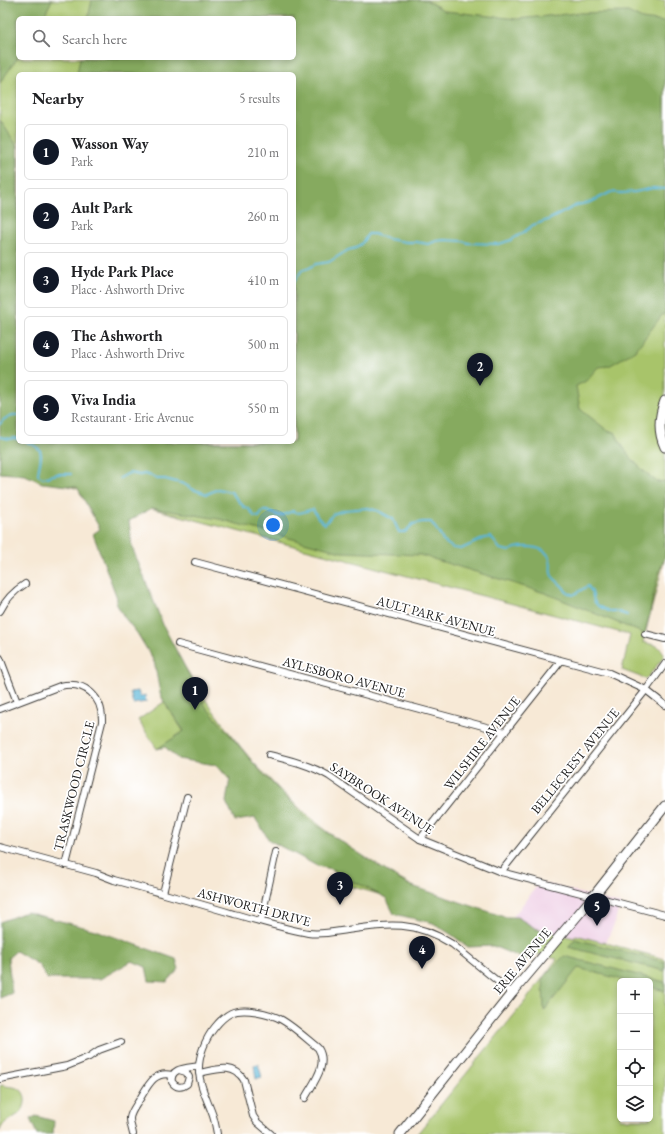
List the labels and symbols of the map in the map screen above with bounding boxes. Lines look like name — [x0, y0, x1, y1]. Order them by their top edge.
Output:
pin: 2 — [467, 353, 493, 386]
your location — [263, 515, 283, 535]
street label: AULT PARK AVENUE — [374, 592, 497, 640]
street label: AYLESBORO AVENUE — [280, 652, 407, 702]
pin: 1 — [182, 677, 208, 710]
street label: WILSHIRE AVENUE — [440, 693, 524, 793]
street label: BELLECREST AVENUE — [527, 705, 623, 817]
street label: TRASKWOOD CIRCLE — [50, 719, 98, 853]
street label: SAYBROOK AVENUE — [327, 758, 437, 838]
pin: 3 — [327, 872, 353, 905]
street label: ASHWORTH DRIVE — [195, 883, 312, 930]
pin: 5 — [584, 893, 610, 926]
street label: ERIE AVENUE — [489, 924, 555, 998]
pin: 4 — [409, 936, 435, 969]

